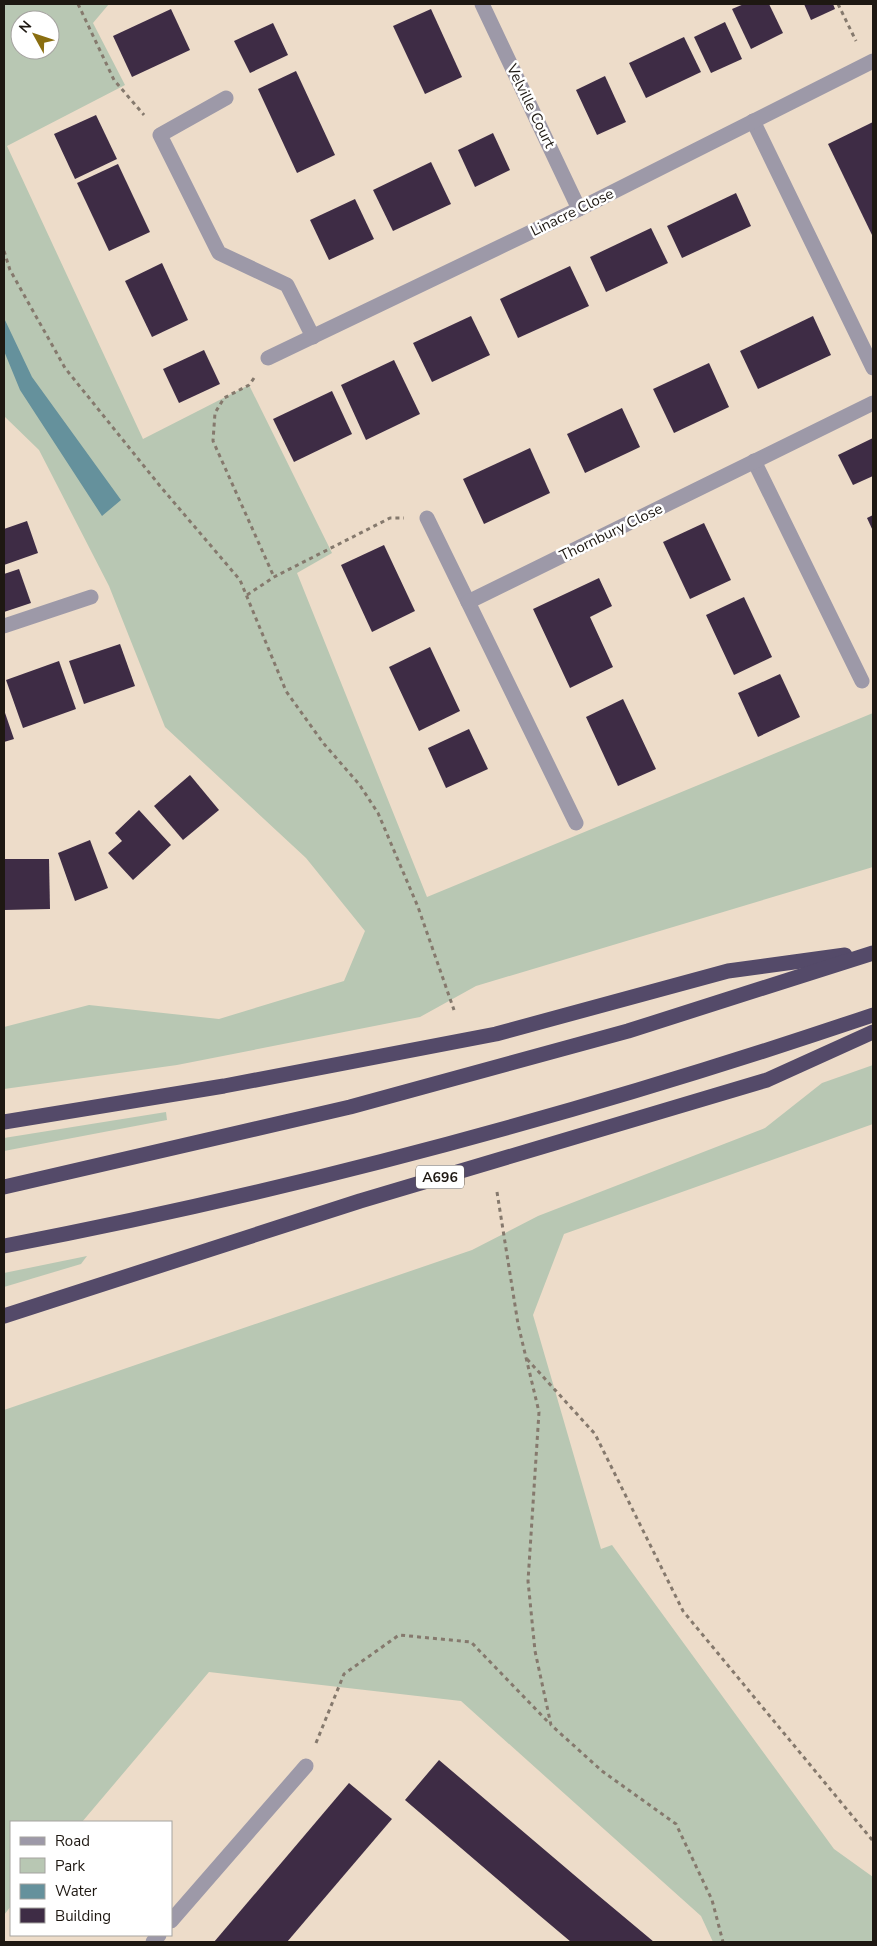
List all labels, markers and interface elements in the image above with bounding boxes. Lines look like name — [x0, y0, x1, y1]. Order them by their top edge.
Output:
north arrow — [10, 10, 60, 60]
text: N — [15, 17, 36, 37]
street label: Velville Court — [502, 60, 560, 152]
street label: Linacre Close — [527, 183, 617, 241]
street label: Thornbury Close — [556, 498, 666, 566]
road number: A696 — [416, 1166, 464, 1188]
legend — [10, 1821, 172, 1936]
text: Road — [55, 1831, 90, 1851]
text: Park — [55, 1856, 85, 1876]
text: Water — [55, 1881, 98, 1901]
text: Building — [55, 1906, 111, 1926]

